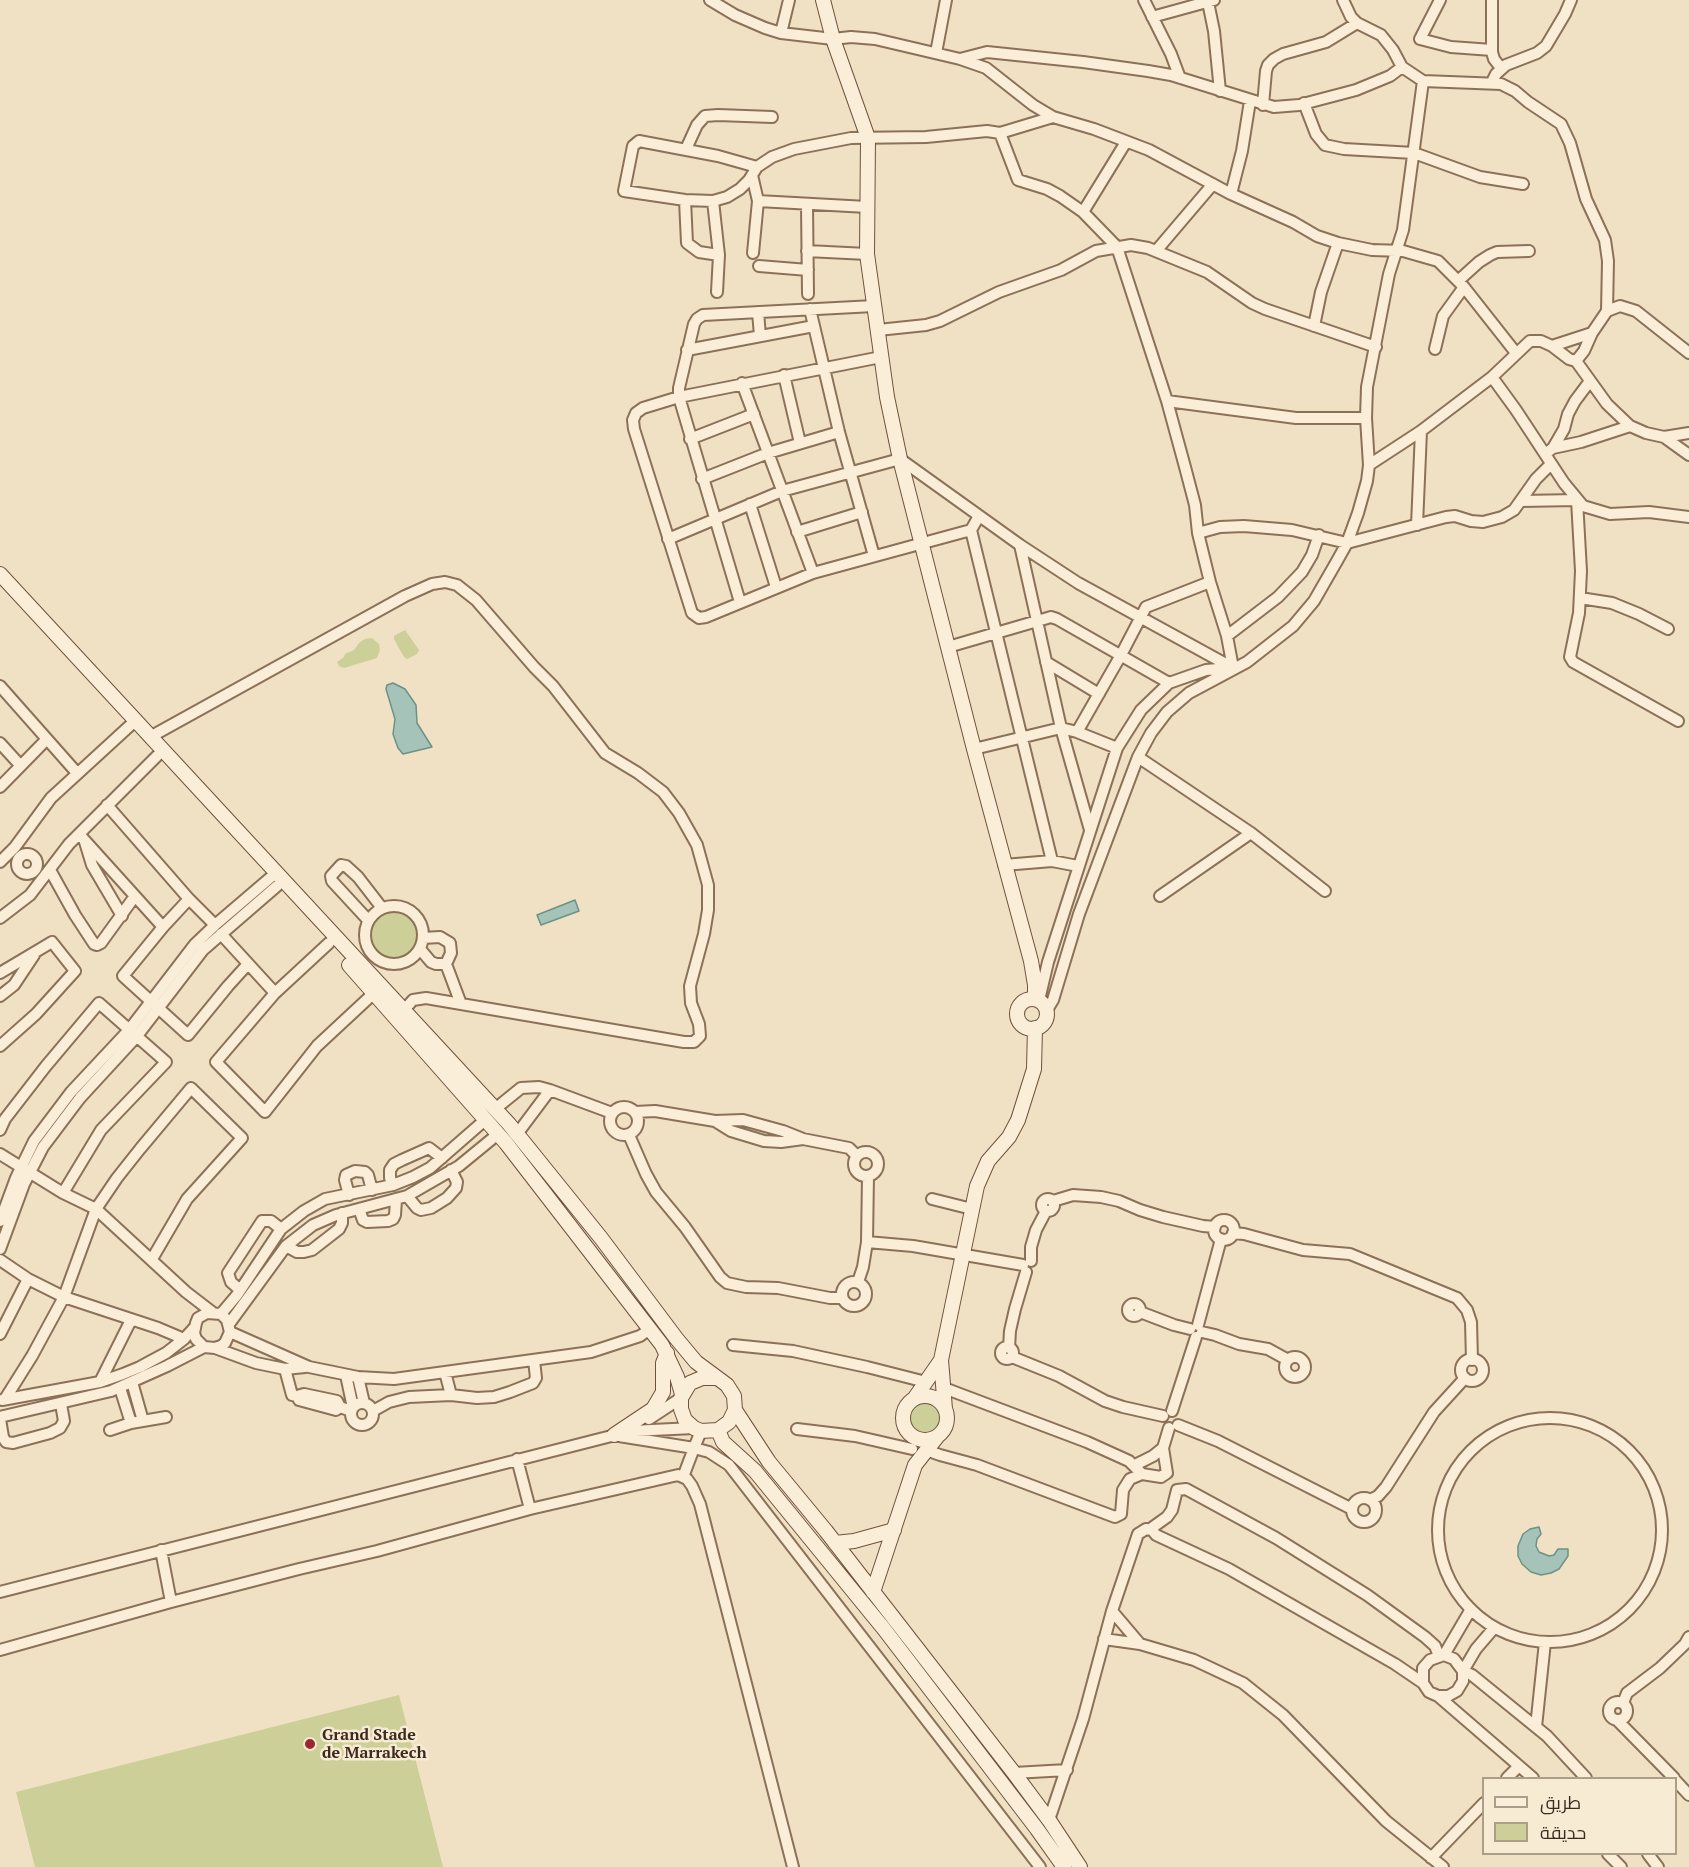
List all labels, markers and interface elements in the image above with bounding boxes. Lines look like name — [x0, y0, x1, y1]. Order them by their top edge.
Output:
place label: Grand Stade de Marrakech — [322, 1725, 427, 1763]
marker: Grand Stade de Marrakech — [303, 1737, 317, 1751]
legend — [1482, 1777, 1677, 1855]
text: طريق — [1540, 1790, 1581, 1814]
text: حديقة — [1540, 1820, 1586, 1844]

